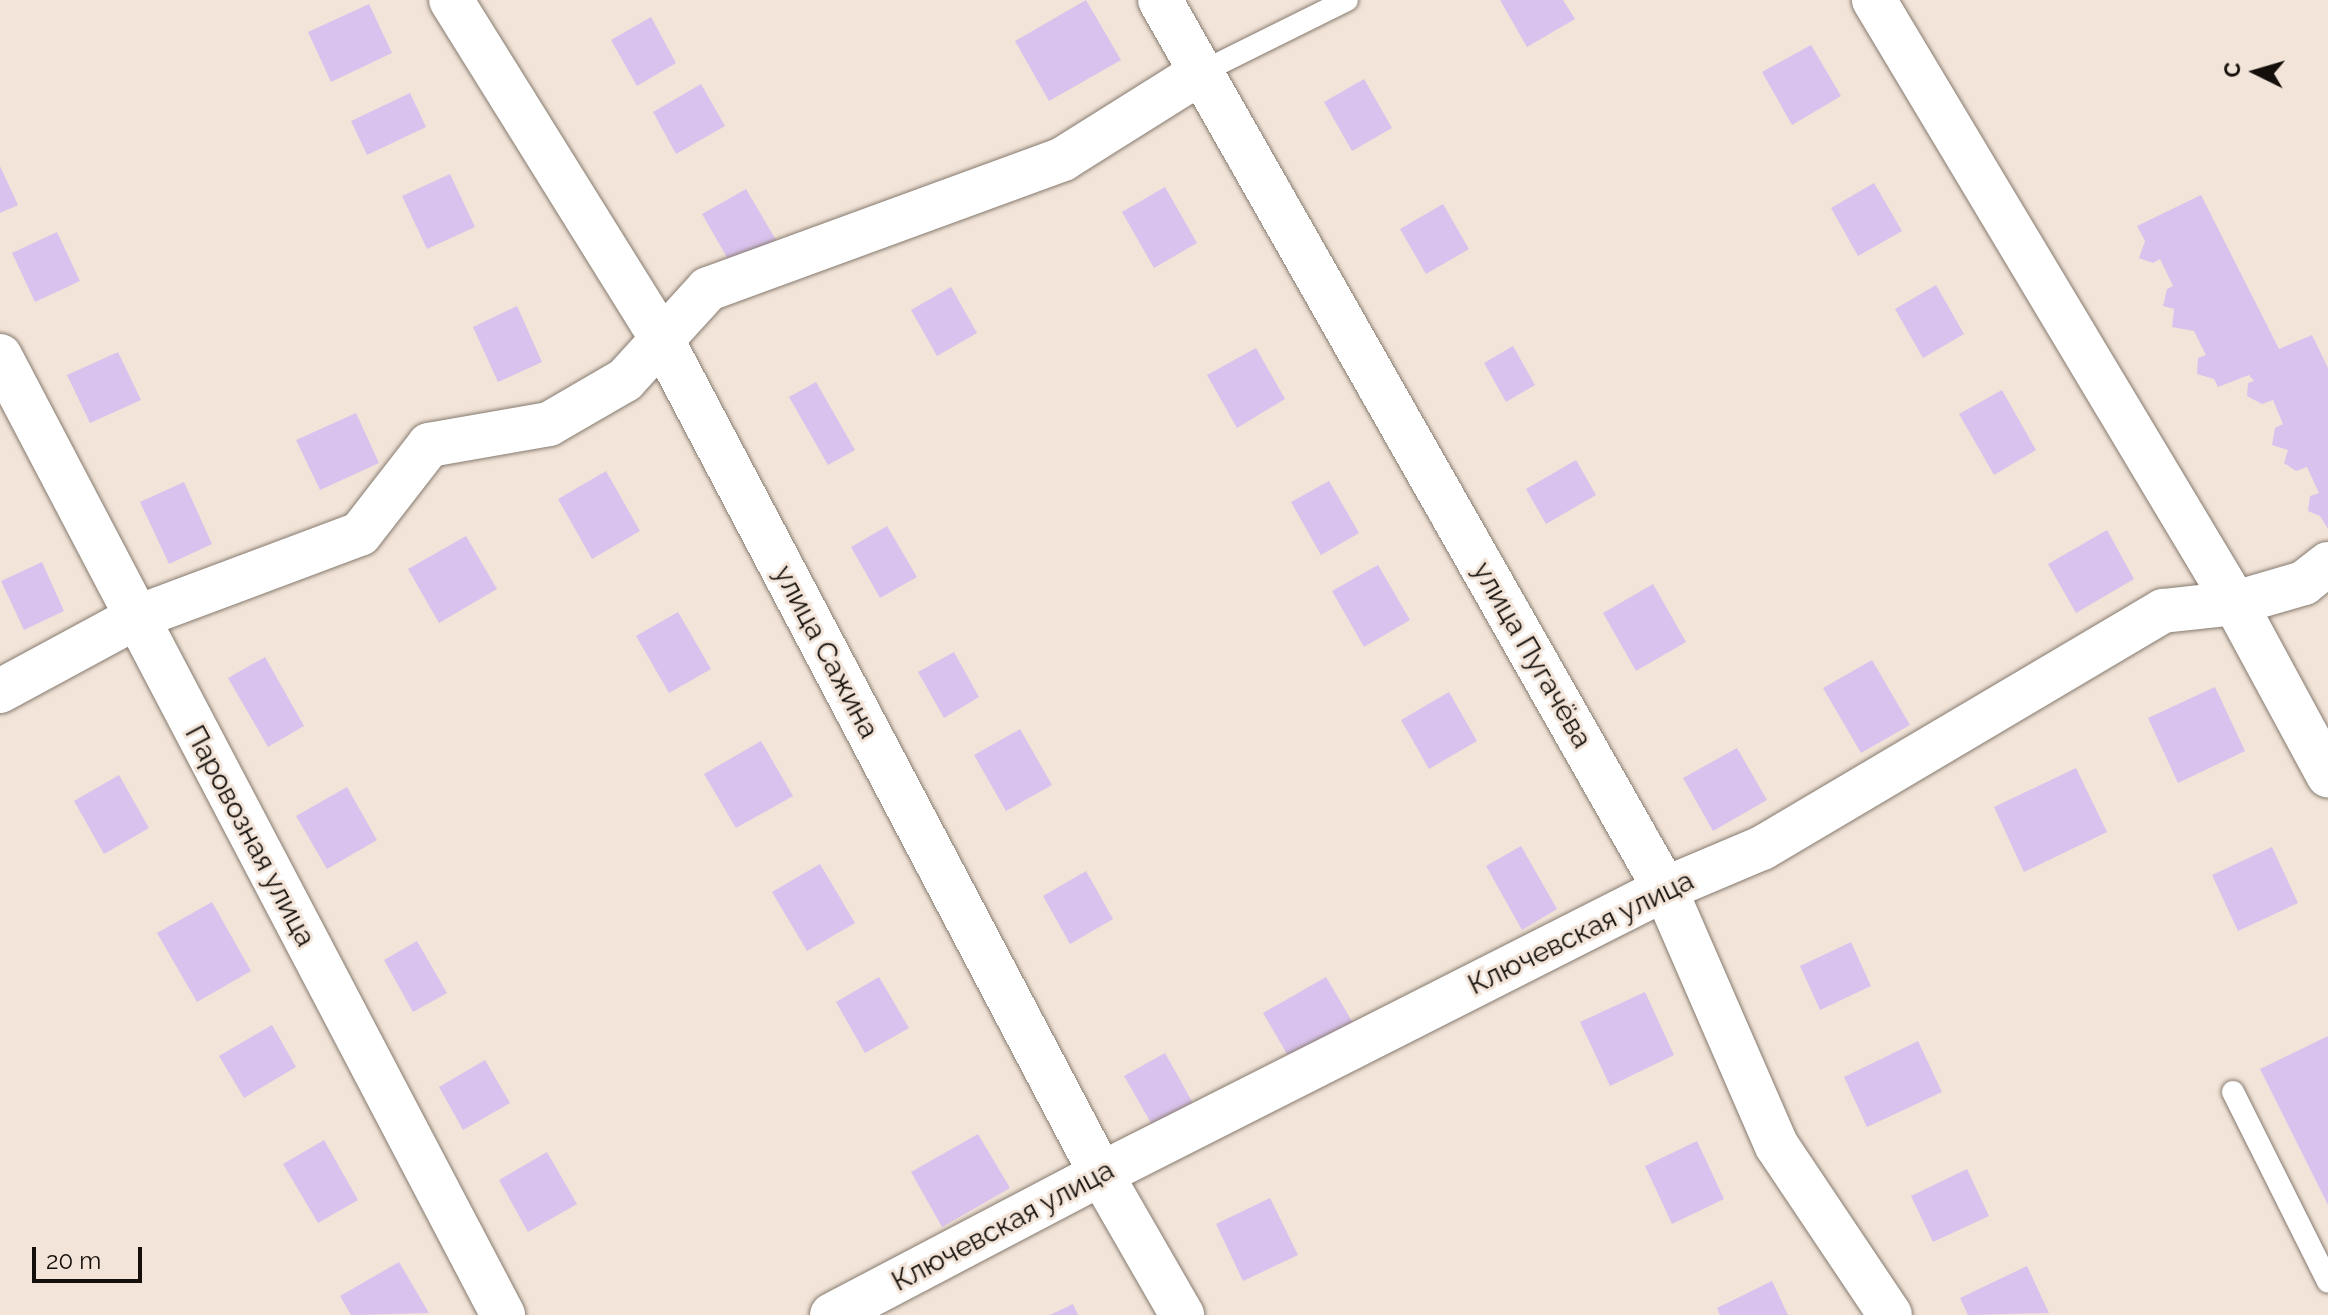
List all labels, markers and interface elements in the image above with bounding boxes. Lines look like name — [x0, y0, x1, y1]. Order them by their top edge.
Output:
north arrow — [2216, 32, 2296, 112]
text: С — [2218, 61, 2246, 79]
street label: улица Пугачёва — [1465, 556, 1599, 754]
street label: улица Сажина — [766, 560, 886, 744]
street label: Паровозная улица — [177, 719, 323, 953]
street label: Ключевская улица — [1462, 864, 1700, 1002]
street label: Ключевская улица — [886, 1153, 1120, 1299]
scale bar — [36, 1231, 146, 1281]
text: 20 m — [46, 1246, 101, 1275]

